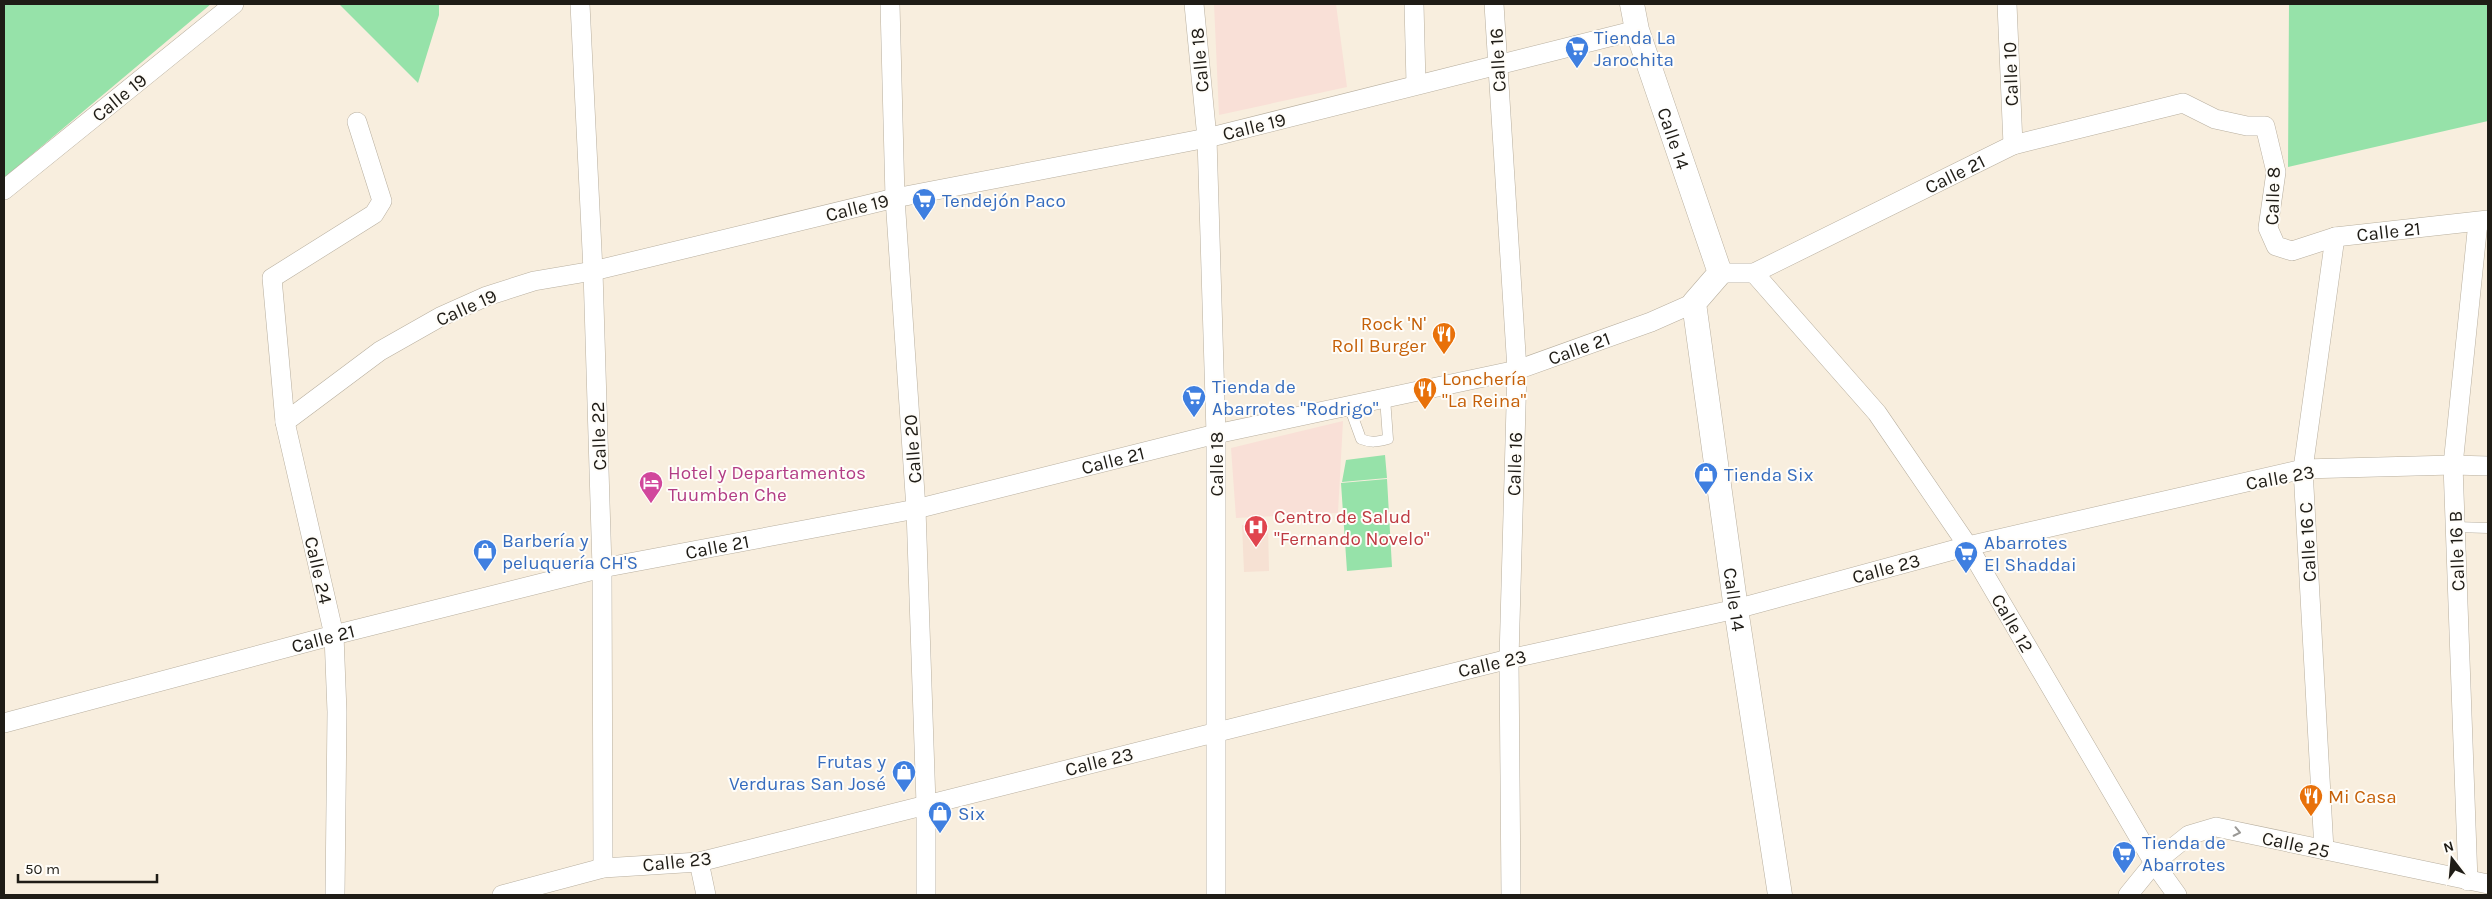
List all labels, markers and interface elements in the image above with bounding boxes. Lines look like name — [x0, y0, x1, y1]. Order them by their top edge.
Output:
street label: Calle 18 — [1186, 27, 1214, 93]
street label: Calle 16 — [1485, 27, 1511, 93]
place label: Tienda La Jarochita — [1594, 27, 1676, 71]
supermarket icon: Tienda La Jarochita — [1564, 35, 1590, 69]
street label: Calle 10 — [1999, 41, 2023, 107]
street label: Calle 19 — [88, 69, 152, 127]
street label: Calle 14 — [1652, 105, 1694, 173]
street label: Calle 19 — [1220, 109, 1288, 145]
street label: Calle 21 — [1922, 151, 1989, 199]
street label: Calle 8 — [2261, 166, 2285, 226]
supermarket icon: Tendejón Paco — [911, 187, 937, 221]
street label: Calle 19 — [823, 190, 891, 226]
place label: Tendejón Paco — [942, 190, 1066, 212]
street label: Calle 21 — [2355, 218, 2422, 247]
street label: Calle 19 — [433, 285, 500, 331]
place label: Rock 'N' Roll Burger — [1332, 313, 1426, 357]
restaurant icon: Rock 'N' Roll Burger — [1431, 321, 1457, 355]
street label: Calle 21 — [1545, 328, 1613, 370]
place label: Lonchería "La Reina" — [1442, 368, 1527, 412]
place label: Tienda de Abarrotes "Rodrigo" — [1212, 376, 1379, 420]
restaurant icon: Lonchería "La Reina" — [1412, 376, 1438, 410]
supermarket icon: Tienda de Abarrotes "Rodrigo" — [1181, 384, 1207, 418]
street label: Calle 22 — [587, 401, 611, 471]
street label: Calle 20 — [900, 414, 926, 484]
street label: Calle 18 — [1206, 432, 1228, 496]
street label: Calle 16 — [1503, 432, 1527, 496]
street label: Calle 21 — [1079, 442, 1147, 479]
shop icon: Tienda Six — [1693, 461, 1719, 495]
street label: Calle 23 — [2244, 461, 2316, 495]
place label: Hotel y Departamentos Tuumben Che — [668, 462, 866, 506]
place label: Tienda Six — [1724, 464, 1814, 486]
hotel icon: Hotel y Departamentos Tuumben Che — [638, 470, 664, 504]
street label: Calle 16 C — [2295, 501, 2321, 583]
place label: Centro de Salud "Fernando Novelo" — [1274, 506, 1430, 550]
street label: Calle 16 B — [2445, 510, 2469, 592]
hospital icon: Centro de Salud "Fernando Novelo" — [1243, 514, 1269, 548]
place label: Barbería y peluquería CH'S — [502, 530, 638, 574]
street label: Calle 21 — [684, 531, 751, 564]
place label: Abarrotes El Shaddai — [1984, 532, 2077, 576]
street label: Calle 24 — [300, 534, 337, 607]
shop icon: Barbería y peluquería CH'S — [472, 538, 498, 572]
supermarket icon: Abarrotes El Shaddai — [1953, 540, 1979, 574]
street label: Calle 23 — [1850, 549, 1923, 589]
street label: Calle 14 — [1718, 566, 1749, 633]
street label: Calle 12 — [1987, 590, 2038, 657]
street label: Calle 21 — [289, 620, 357, 658]
street label: Calle 23 — [1456, 645, 1528, 682]
street label: Calle 23 — [1063, 743, 1135, 781]
place label: Frutas y Verduras San José — [729, 751, 886, 795]
shop icon: Frutas y Verduras San José — [891, 759, 917, 793]
restaurant icon: Mi Casa — [2298, 783, 2324, 817]
place label: Mi Casa — [2328, 786, 2397, 808]
shop icon: Six — [927, 800, 953, 834]
place label: Six — [958, 803, 985, 825]
one-way arrow — [2233, 826, 2242, 836]
street label: Calle 25 — [2260, 827, 2332, 863]
place label: Tienda de Abarrotes — [2142, 832, 2226, 876]
north arrow — [2427, 834, 2477, 884]
text: N — [2441, 837, 2456, 857]
supermarket icon: Tienda de Abarrotes — [2111, 840, 2137, 874]
street label: Calle 23 — [642, 847, 713, 877]
scale bar — [18, 852, 156, 884]
text: 50 m — [25, 860, 60, 878]

